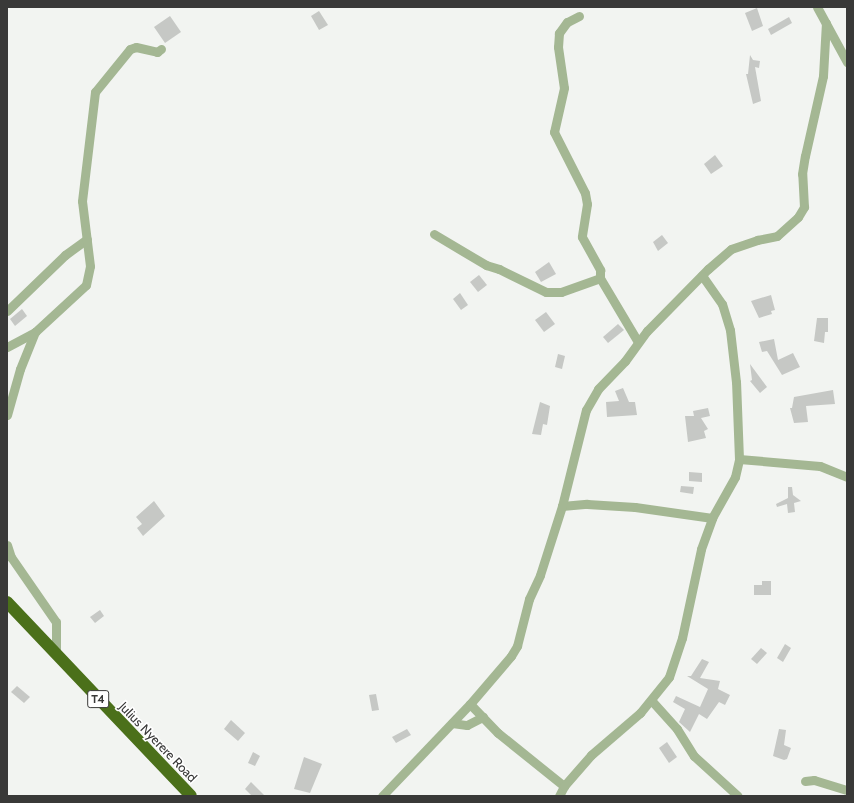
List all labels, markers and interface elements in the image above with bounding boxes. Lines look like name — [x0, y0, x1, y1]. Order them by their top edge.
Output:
road number: T4 — [87, 689, 109, 709]
street label: Julius Nyerere Road — [116, 699, 200, 785]

